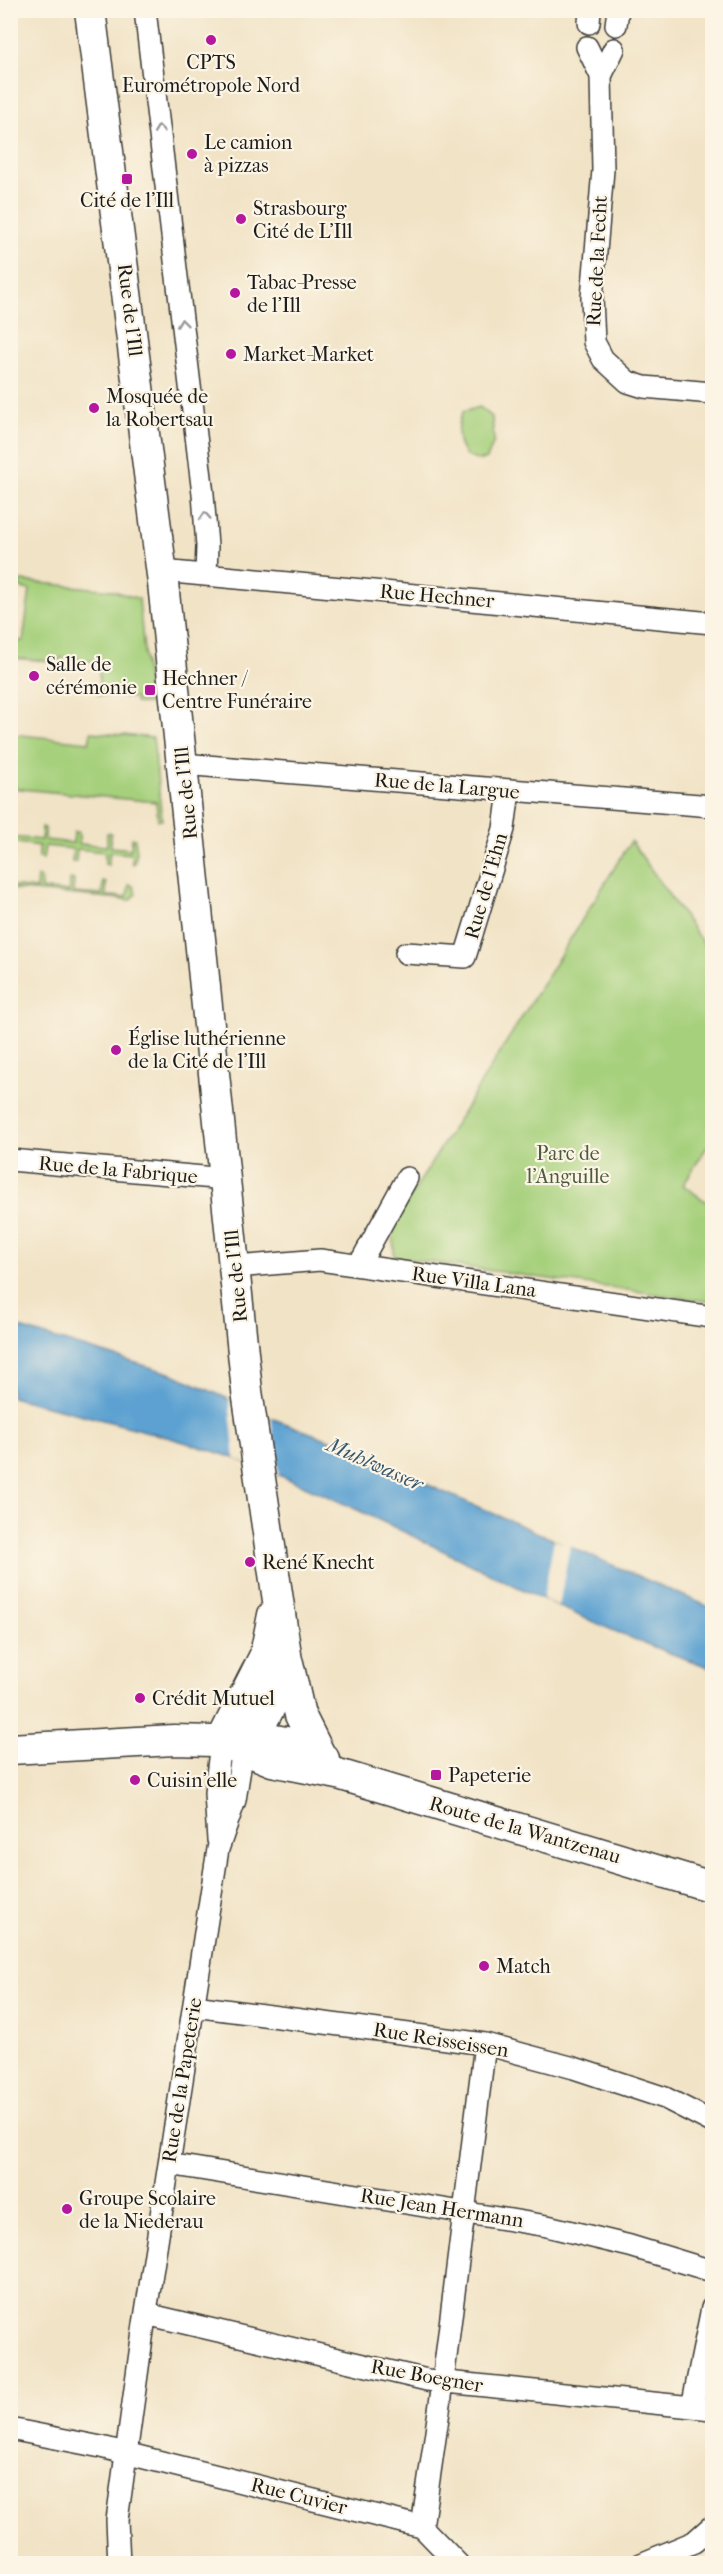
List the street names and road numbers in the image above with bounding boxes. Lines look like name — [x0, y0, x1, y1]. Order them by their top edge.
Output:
street label: Rue de la Fecht — [582, 195, 612, 327]
street label: Rue de l'Ill — [113, 262, 147, 358]
street label: Rue Hechner — [379, 580, 496, 613]
street label: Rue de l'Ill — [170, 745, 202, 841]
street label: Rue de la Largue — [373, 768, 521, 804]
street label: Rue de l'Ehn — [460, 830, 512, 942]
street label: Rue de la Fabrique — [37, 1152, 199, 1188]
street label: Rue de l'Ill — [220, 1228, 252, 1324]
street label: Rue Villa Lana — [410, 1262, 538, 1302]
street label: Route de la Wantzenau — [427, 1792, 624, 1869]
street label: Rue de la Papeterie — [158, 1996, 206, 2164]
street label: Rue Reisseissen — [372, 2018, 511, 2062]
street label: Rue Jean Hermann — [359, 2184, 526, 2232]
street label: Rue Boegner — [369, 2355, 485, 2397]
street label: Rue Cuvier — [248, 2473, 350, 2519]

